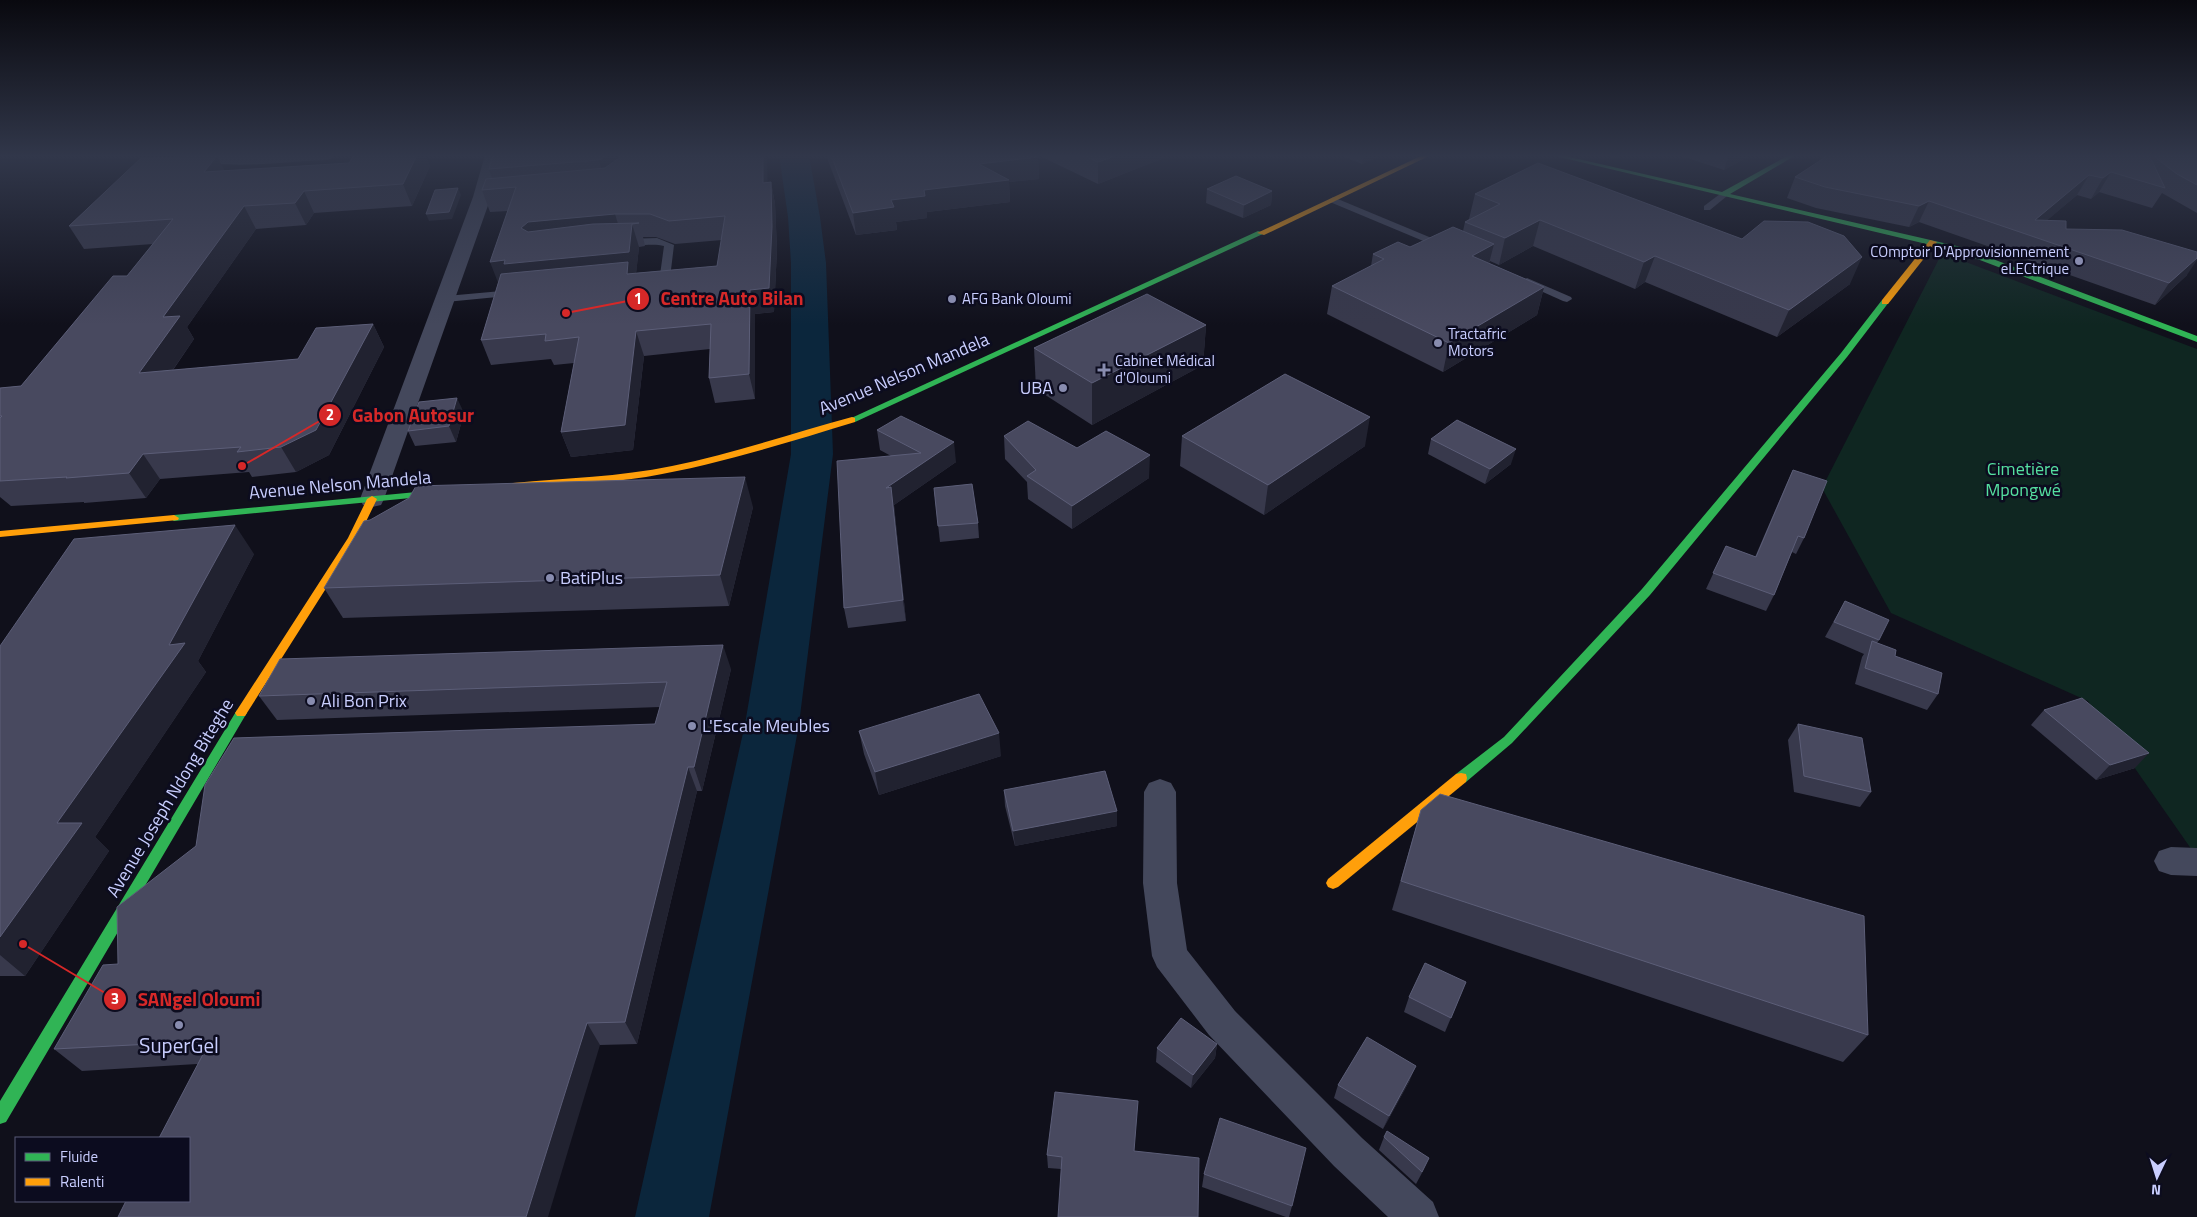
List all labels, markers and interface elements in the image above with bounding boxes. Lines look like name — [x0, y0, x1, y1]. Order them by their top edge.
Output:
place label: COmptoir D'Approvisionnement eLECtrique — [1870, 240, 2070, 280]
marker: COmptoir D'Approvisionnement eLECtrique — [2073, 255, 2085, 267]
callout: Centre Auto Bilan — [625, 282, 813, 316]
text: Centre Auto Bilan — [660, 283, 804, 312]
text: 1 — [634, 287, 642, 310]
place label: AFG Bank Oloumi — [962, 287, 1072, 310]
marker: AFG Bank Oloumi — [946, 293, 958, 305]
place label: Tractafric Motors — [1448, 322, 1507, 362]
street label: Avenue Nelson Mandela — [814, 325, 993, 422]
marker: Tractafric Motors — [1432, 337, 1444, 349]
place label: Cabinet Médical d'Oloumi — [1115, 349, 1215, 389]
marker: Cabinet Médical d'Oloumi — [1097, 363, 1111, 377]
place label: UBA — [1020, 374, 1053, 401]
marker: UBA — [1057, 382, 1069, 394]
callout: Gabon Autosur — [317, 398, 484, 432]
text: Gabon Autosur — [352, 400, 474, 429]
text: 2 — [326, 403, 334, 426]
park label: Cimetière Mpongwé — [1985, 455, 2061, 503]
street label: Avenue Nelson Mandela — [248, 463, 432, 506]
place label: BatiPlus — [560, 564, 623, 591]
marker: BatiPlus — [544, 572, 556, 584]
place label: Ali Bon Prix — [321, 687, 407, 714]
street label: Avenue Joseph Ndong Biteghe — [99, 693, 240, 902]
marker: Ali Bon Prix — [305, 695, 317, 707]
place label: L'Escale Meubles — [702, 712, 830, 739]
marker: L'Escale Meubles — [686, 720, 698, 732]
callout: SANgel Oloumi — [103, 982, 271, 1016]
text: SANgel Oloumi — [138, 984, 260, 1013]
text: 3 — [111, 987, 119, 1010]
marker: SuperGel — [173, 1019, 185, 1031]
place label: SuperGel — [139, 1029, 219, 1061]
legend — [15, 1137, 190, 1202]
text: Fluide — [60, 1145, 98, 1168]
north arrow — [2132, 1152, 2182, 1202]
text: Ralenti — [60, 1170, 104, 1193]
text: N — [2150, 1180, 2162, 1201]

